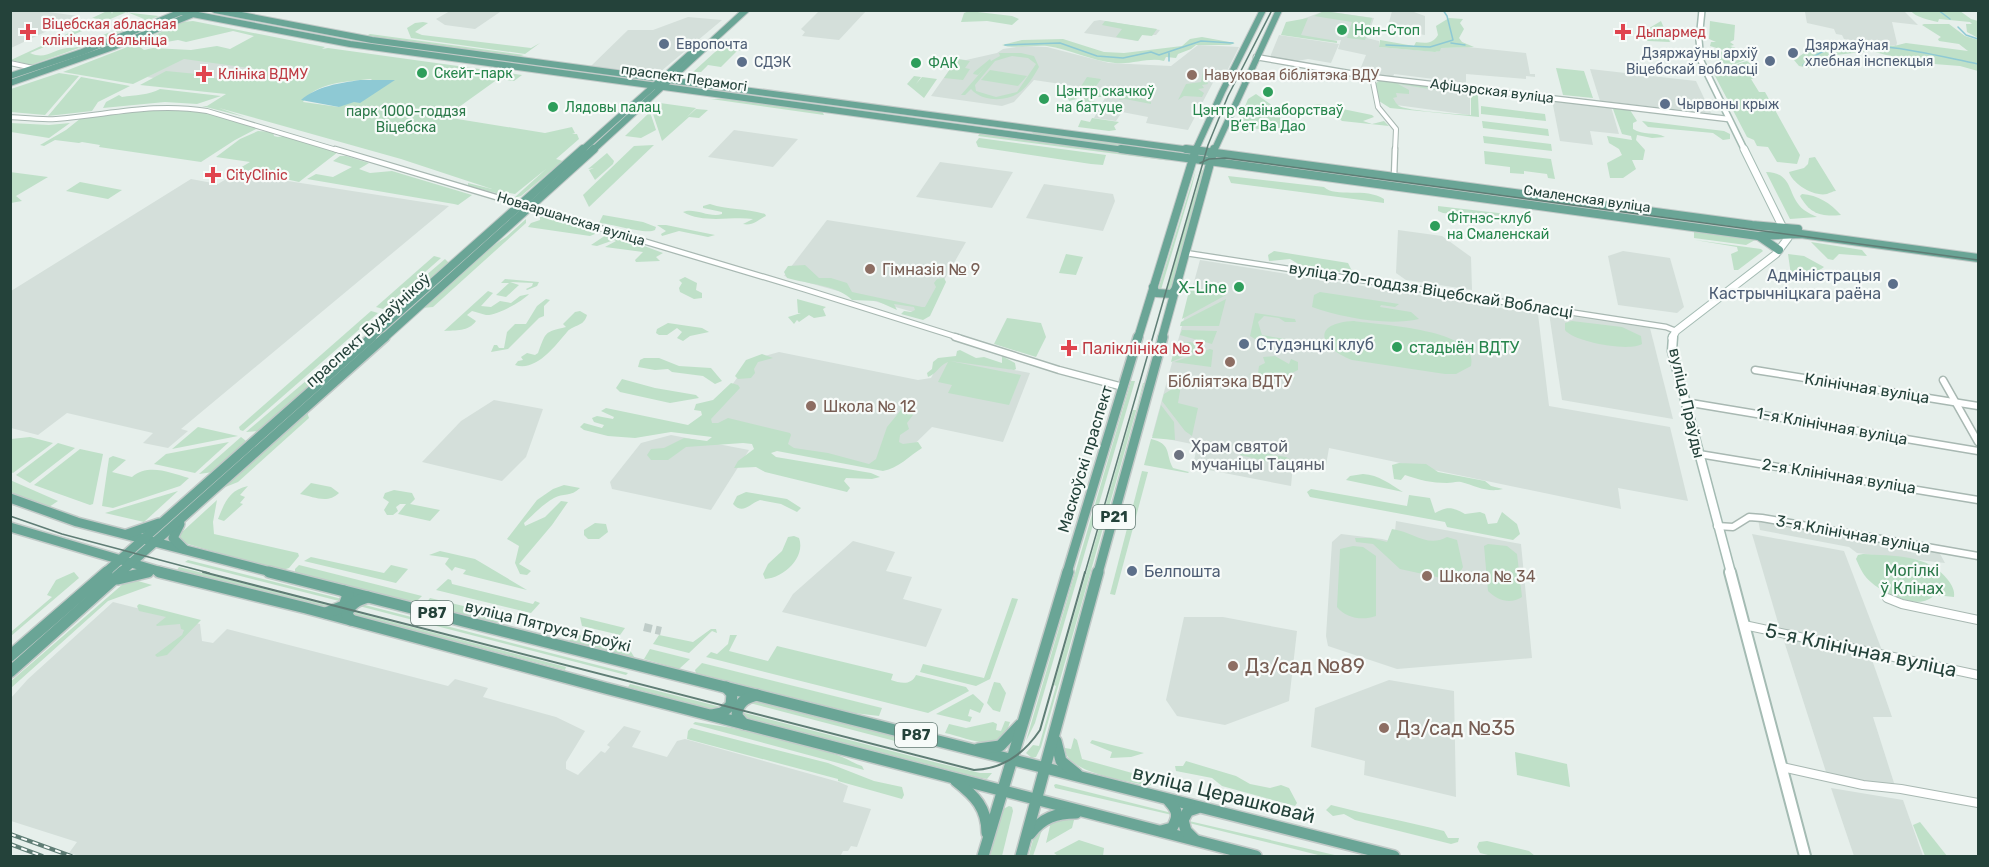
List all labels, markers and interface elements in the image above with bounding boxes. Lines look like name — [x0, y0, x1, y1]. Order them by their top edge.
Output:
place label: Віцебская абласная клінічная бальніца — [42, 16, 177, 49]
place label: Нон-Стоп — [1354, 22, 1420, 39]
marker: Віцебская абласная клінічная бальніца — [19, 23, 37, 41]
marker: Нон-Стоп — [1335, 23, 1349, 37]
marker: Дыпармед — [1614, 23, 1632, 41]
place label: Дыпармед — [1636, 24, 1706, 41]
place label: Европочта — [676, 36, 748, 53]
marker: Европочта — [657, 37, 671, 51]
place label: Дзяржаўная хлебная інспекцыя — [1805, 37, 1933, 70]
place label: Дзяржаўны архіў Віцебскай вобласці — [1626, 45, 1758, 78]
marker: Дзяржаўная хлебная інспекцыя — [1786, 46, 1800, 60]
place label: СДЭК — [754, 54, 791, 71]
marker: Дзяржаўны архіў Віцебскай вобласці — [1763, 54, 1777, 68]
marker: СДЭК — [735, 55, 749, 69]
place label: ФАК — [928, 55, 958, 72]
marker: ФАК — [909, 56, 923, 70]
street label: праспект Перамогі — [620, 61, 748, 95]
marker: Клініка ВДМУ — [195, 65, 213, 83]
place label: Скейт-парк — [434, 65, 513, 82]
place label: Клініка ВДМУ — [218, 66, 308, 83]
marker: Скейт-парк — [415, 66, 429, 80]
place label: Навуковая бібліятэка ВДУ — [1204, 67, 1380, 84]
marker: Навуковая бібліятэка ВДУ — [1185, 68, 1199, 82]
street label: Афіцэрская вуліца — [1429, 75, 1555, 107]
place label: Цэнтр скачкоў на батуце — [1056, 83, 1155, 116]
marker: Цэнтр адзінаборстваў Вʼет Ва Дао — [1261, 85, 1275, 99]
marker: Цэнтр скачкоў на батуце — [1037, 92, 1051, 106]
place label: Чырвоны крыж — [1677, 96, 1779, 113]
marker: Чырвоны крыж — [1658, 97, 1672, 111]
place label: Лядовы палац — [565, 99, 661, 116]
marker: Лядовы палац — [546, 100, 560, 114]
place label: Цэнтр адзінаборстваў Вʼет Ва Дао — [1192, 102, 1344, 135]
park label: парк 1000-годдзя Віцебска — [346, 103, 466, 136]
marker: CityClinic — [204, 166, 222, 184]
place label: CityClinic — [226, 167, 288, 184]
street label: Смаленская вуліца — [1522, 182, 1652, 216]
street label: Новааршанская вуліца — [495, 188, 647, 250]
place label: Фітнэс-клуб на Смаленскай — [1447, 210, 1549, 243]
marker: Фітнэс-клуб на Смаленскай — [1428, 219, 1442, 233]
street label: вуліца 70-годдзя Віцебскай Вобласці — [1288, 258, 1574, 322]
place label: Гімназія № 9 — [882, 260, 980, 279]
marker: Гімназія № 9 — [863, 262, 877, 276]
place label: Адміністрацыя Кастрычніцкага раёна — [1709, 266, 1881, 303]
street label: праспект Будаўнікоў — [302, 269, 435, 391]
marker: Адміністрацыя Кастрычніцкага раёна — [1886, 277, 1900, 291]
place label: X-Line — [1178, 278, 1227, 297]
marker: X-Line — [1232, 280, 1246, 294]
place label: Студэнцкі клуб — [1256, 335, 1374, 354]
marker: Студэнцкі клуб — [1237, 337, 1251, 351]
place label: стадыён ВДТУ — [1409, 338, 1520, 357]
marker: Паліклініка № 3 — [1060, 339, 1078, 357]
place label: Паліклініка № 3 — [1082, 339, 1204, 358]
marker: стадыён ВДТУ — [1390, 340, 1404, 354]
street label: вуліца Праўды — [1665, 346, 1709, 460]
marker: Бібліятэка ВДТУ — [1223, 355, 1237, 369]
street label: Клінічная вуліца — [1803, 369, 1931, 407]
place label: Бібліятэка ВДТУ — [1168, 372, 1293, 391]
street label: Маскоўскі праспект — [1054, 383, 1116, 535]
place label: Школа № 12 — [823, 397, 916, 416]
marker: Школа № 12 — [804, 399, 818, 413]
street label: 1-я Клінічная вуліца — [1755, 403, 1909, 449]
place label: Храм святой мучаніцы Тацяны — [1191, 437, 1325, 474]
marker: Храм святой мучаніцы Тацяны — [1172, 448, 1186, 462]
street label: 2-я Клінічная вуліца — [1761, 454, 1917, 498]
road number: Р21 — [1093, 505, 1135, 529]
street label: 3-я Клінічная вуліца — [1774, 511, 1932, 557]
park label: Могілкі ў Клінах — [1880, 561, 1944, 598]
place label: Белпошта — [1144, 562, 1221, 581]
marker: Белпошта — [1125, 564, 1139, 578]
place label: Школа № 34 — [1439, 567, 1536, 586]
marker: Школа № 34 — [1420, 569, 1434, 583]
street label: вуліца Пятруся Броўкі — [463, 596, 633, 656]
road number: Р87 — [411, 601, 453, 625]
street label: 5-я Клінічная вуліца — [1763, 618, 1959, 682]
place label: Дз/сад №89 — [1245, 654, 1365, 678]
marker: Дз/сад №89 — [1226, 659, 1240, 673]
place label: Дз/сад №35 — [1396, 716, 1515, 740]
marker: Дз/сад №35 — [1377, 721, 1391, 735]
road number: Р87 — [895, 723, 937, 747]
street label: вуліца Церашковай — [1130, 760, 1318, 828]

